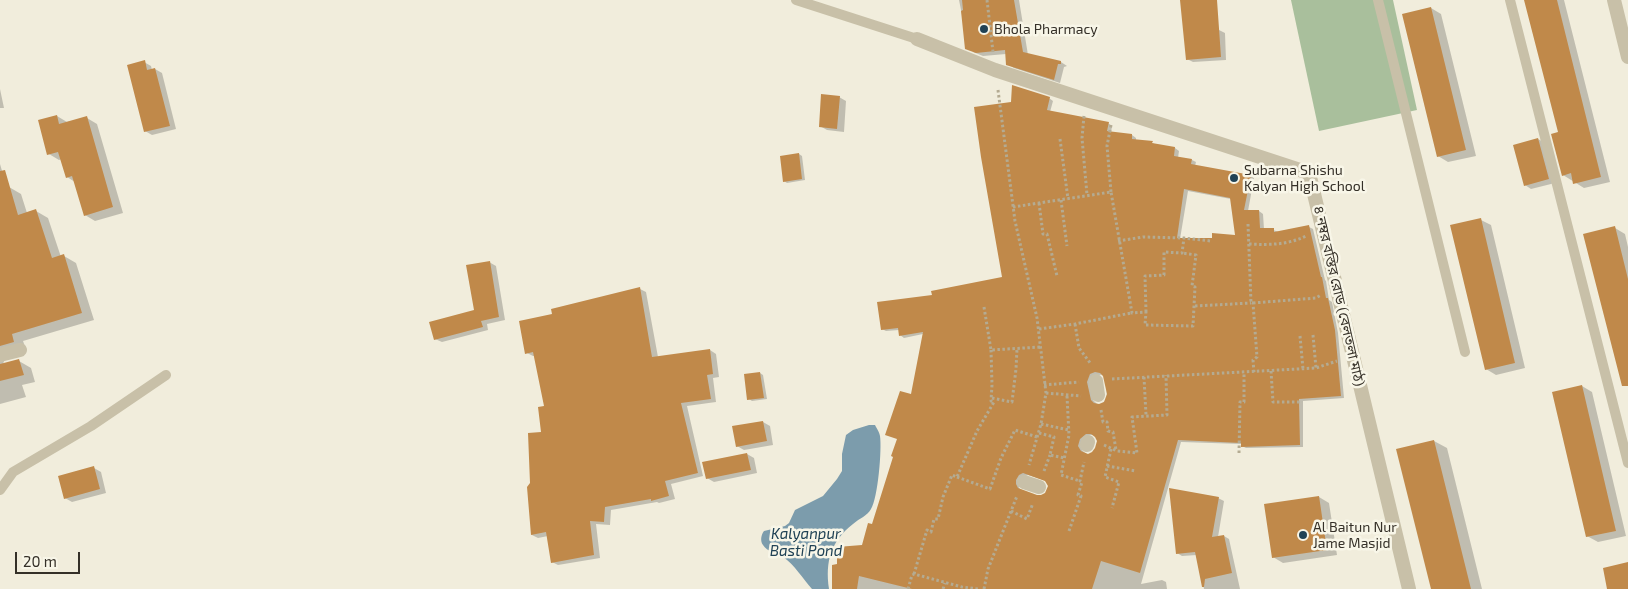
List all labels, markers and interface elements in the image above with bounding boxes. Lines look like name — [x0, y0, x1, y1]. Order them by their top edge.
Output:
place label: Bhola Pharmacy — [994, 21, 1098, 37]
marker: Bhola Pharmacy — [978, 23, 990, 35]
place label: Subarna Shishu Kalyan High School — [1244, 162, 1365, 194]
marker: Subarna Shishu Kalyan High School — [1228, 172, 1240, 184]
street label: ৪ নম্বর বস্তির রোড (বেলতলা মাঠ) — [1310, 204, 1368, 388]
place label: Al Baitun Nur Jame Masjid — [1313, 519, 1397, 552]
water label: Kalyanpur Basti Pond — [770, 525, 842, 560]
marker: Al Baitun Nur Jame Masjid — [1297, 529, 1309, 541]
scale bar — [18, 542, 82, 574]
text: 20 m — [23, 552, 57, 570]

